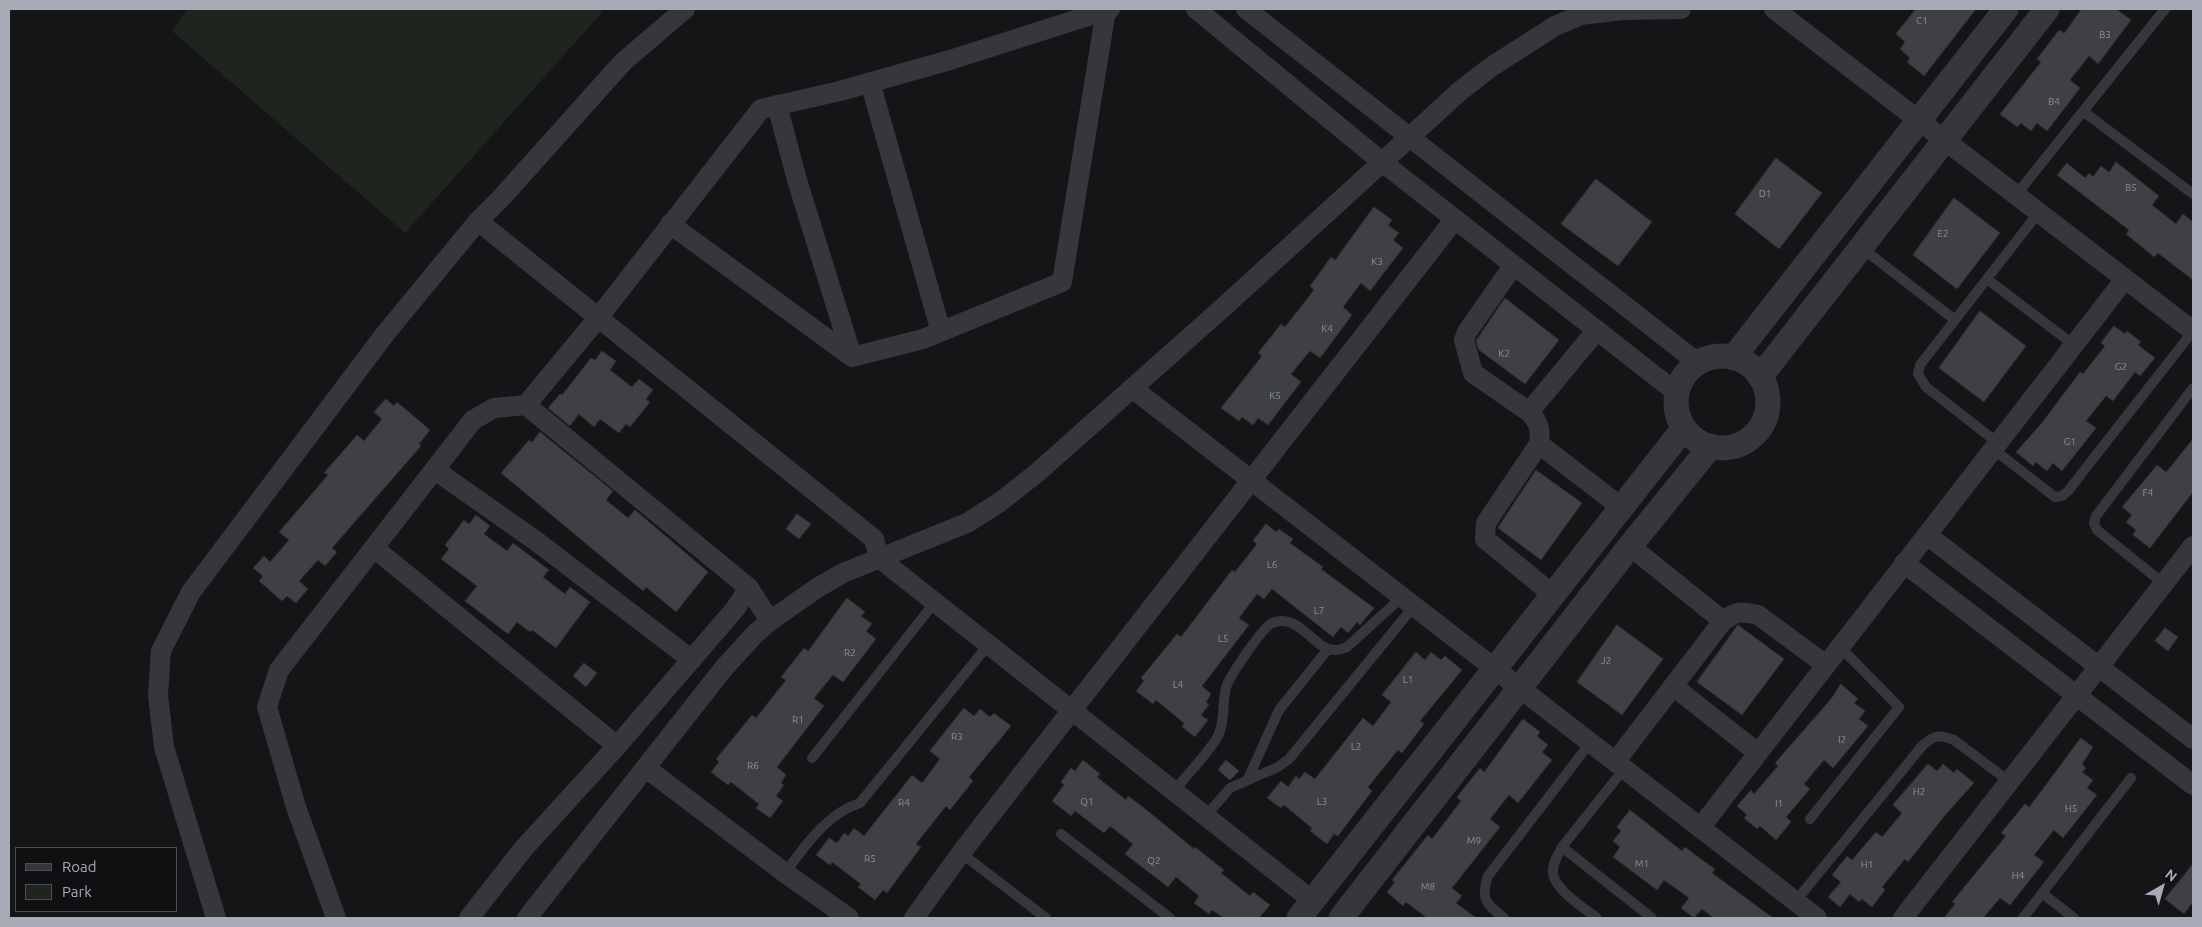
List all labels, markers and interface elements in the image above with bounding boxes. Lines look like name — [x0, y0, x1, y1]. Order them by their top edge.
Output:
house number: C1 — [1916, 15, 1928, 27]
house number: B3 — [2099, 29, 2111, 41]
house number: B4 — [2048, 96, 2060, 108]
house number: B5 — [2125, 182, 2137, 194]
house number: D1 — [1759, 188, 1771, 200]
house number: E2 — [1937, 228, 1949, 240]
house number: K3 — [1371, 256, 1383, 268]
house number: K4 — [1321, 323, 1333, 335]
house number: K2 — [1498, 348, 1510, 360]
house number: G2 — [2115, 361, 2127, 373]
house number: K5 — [1269, 390, 1281, 402]
house number: G1 — [2064, 436, 2076, 448]
house number: F4 — [2143, 487, 2153, 499]
house number: L6 — [1267, 559, 1277, 571]
house number: L7 — [1314, 605, 1324, 617]
house number: L5 — [1218, 633, 1228, 645]
house number: R2 — [844, 647, 856, 659]
house number: J2 — [1601, 655, 1611, 667]
house number: L1 — [1403, 674, 1413, 686]
house number: L4 — [1173, 679, 1183, 691]
house number: R1 — [792, 714, 804, 726]
house number: R3 — [951, 731, 963, 743]
house number: I2 — [1838, 734, 1846, 746]
house number: L2 — [1351, 741, 1361, 753]
house number: R6 — [747, 760, 759, 772]
house number: H2 — [1913, 786, 1925, 798]
house number: Q1 — [1080, 796, 1094, 808]
house number: L3 — [1317, 796, 1327, 808]
house number: R4 — [898, 797, 910, 809]
house number: I1 — [1775, 798, 1783, 810]
house number: H5 — [2065, 803, 2077, 815]
house number: M9 — [1467, 835, 1481, 847]
legend — [15, 847, 178, 912]
house number: R5 — [864, 853, 876, 865]
house number: Q2 — [1147, 855, 1161, 867]
text: Road — [62, 858, 97, 875]
house number: M1 — [1635, 858, 1649, 870]
house number: H1 — [1861, 859, 1873, 871]
north arrow — [2137, 862, 2187, 912]
text: N — [2162, 866, 2180, 885]
house number: H4 — [2012, 870, 2024, 882]
house number: M8 — [1421, 881, 1435, 893]
text: Park — [62, 883, 92, 900]

